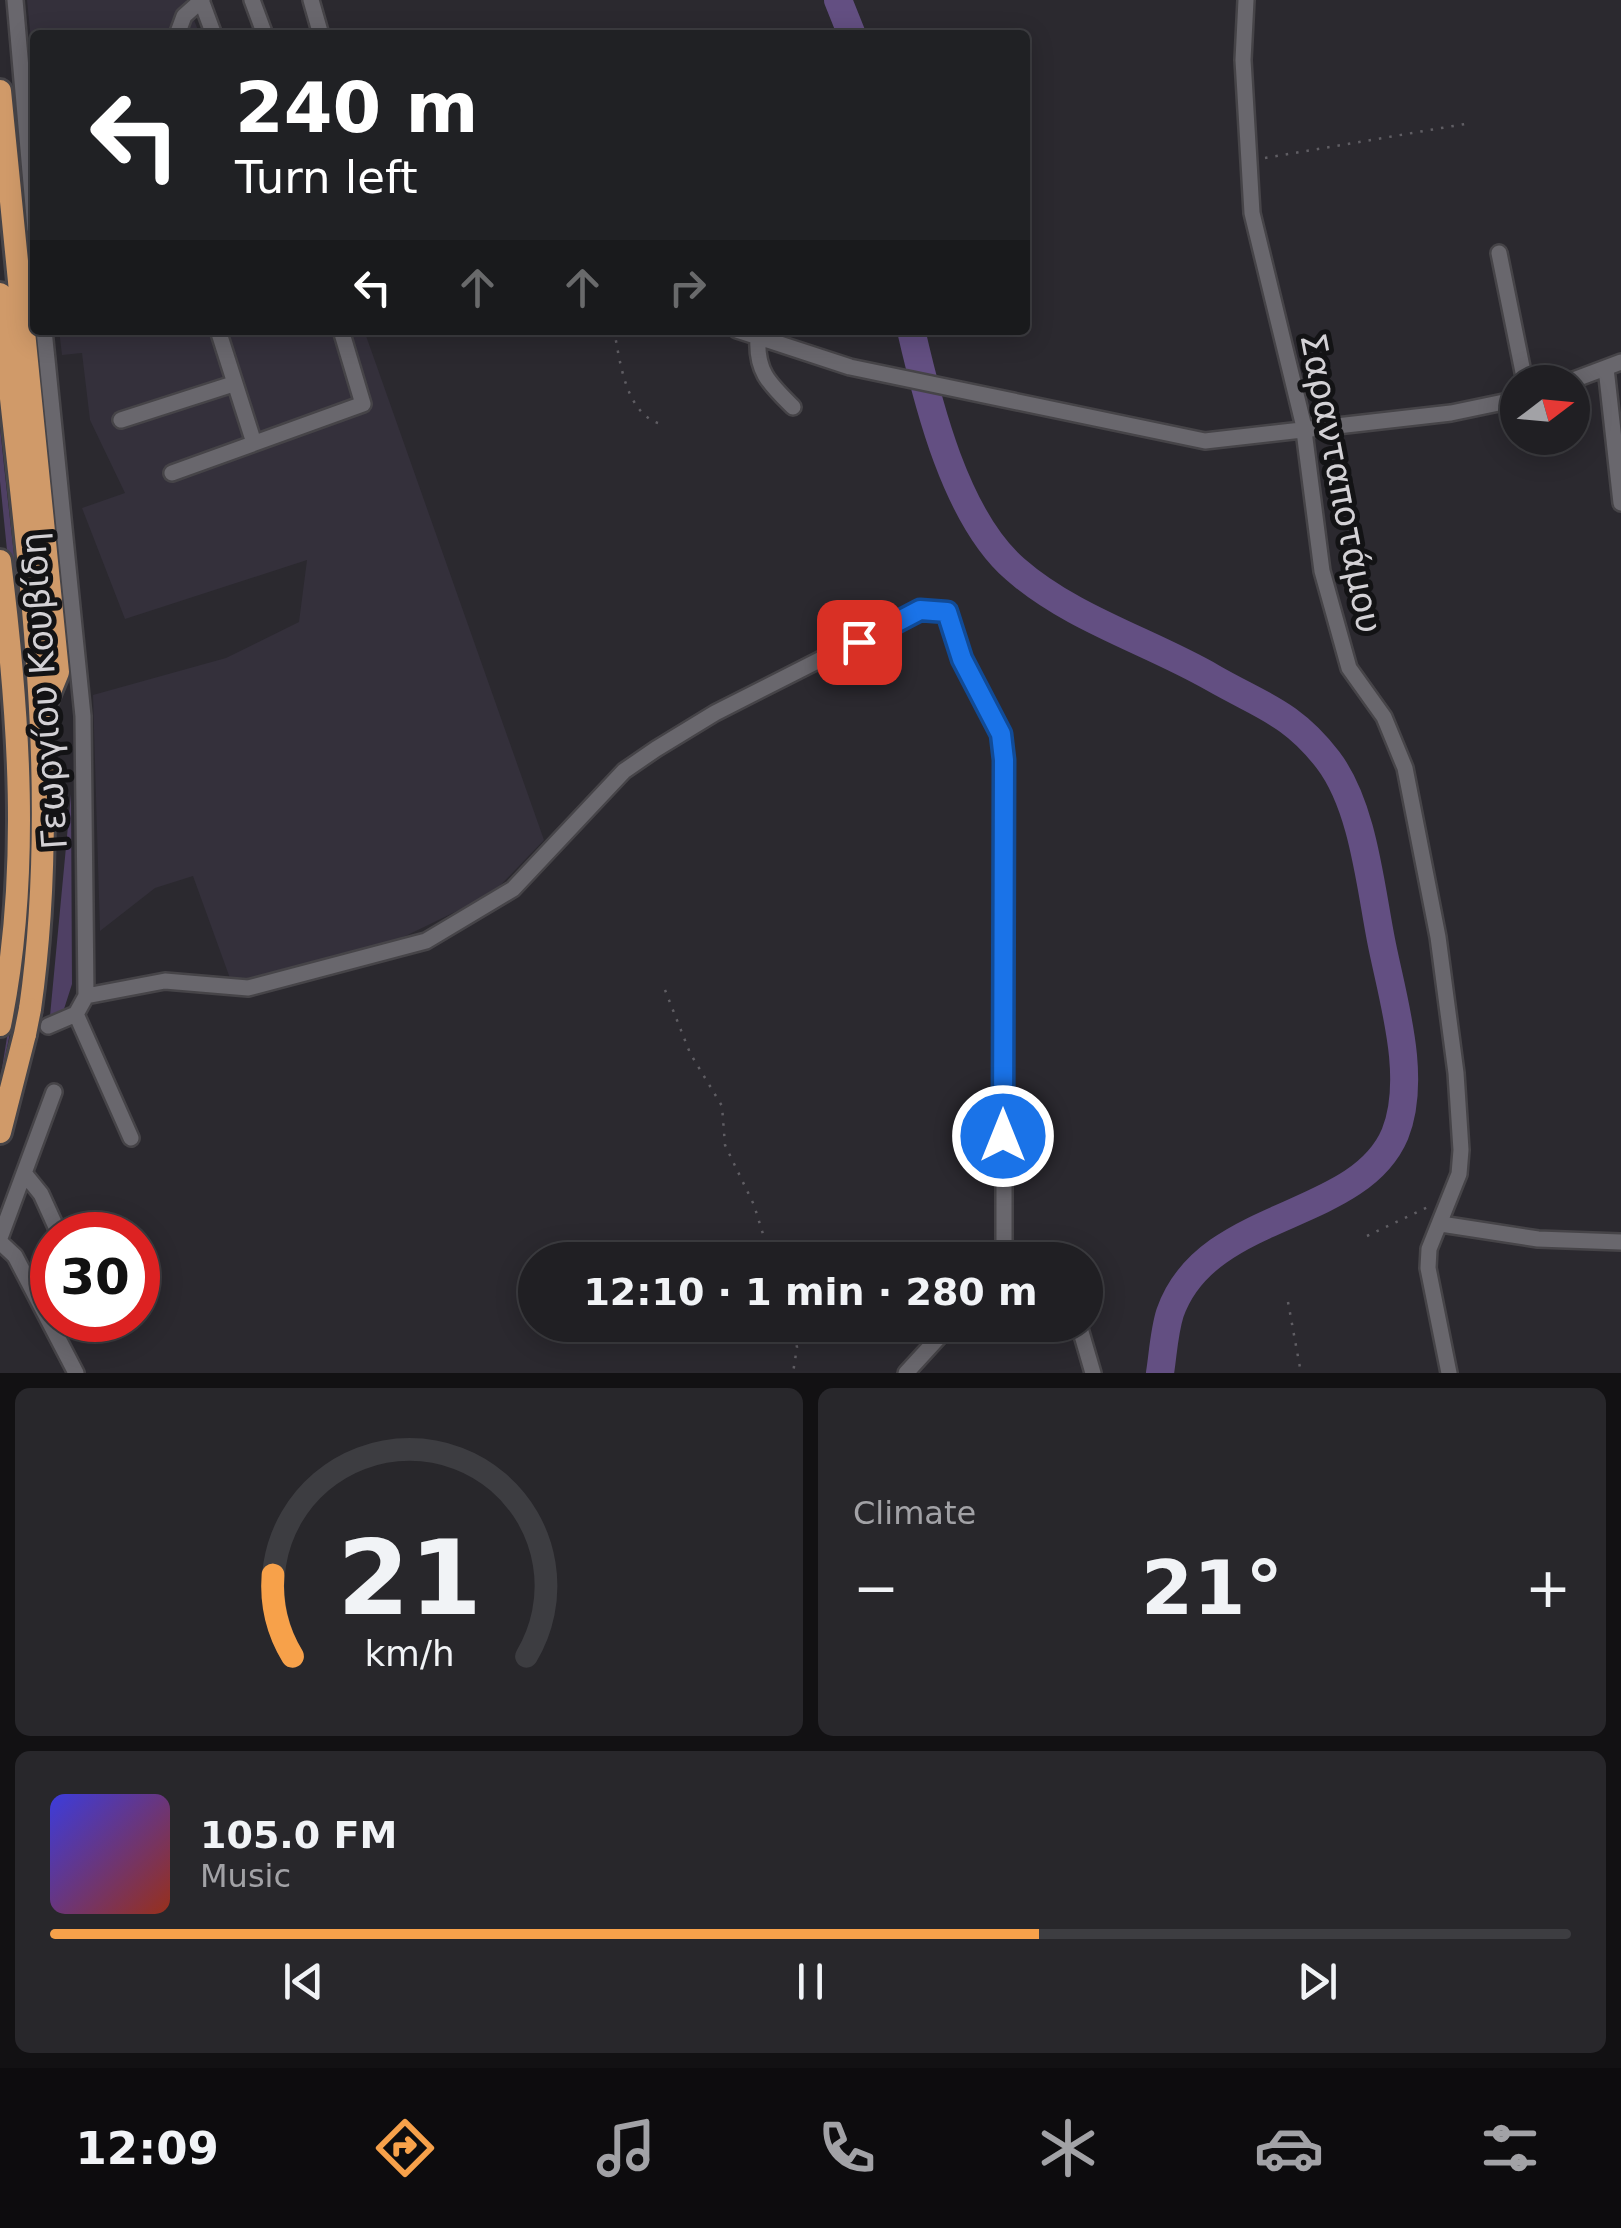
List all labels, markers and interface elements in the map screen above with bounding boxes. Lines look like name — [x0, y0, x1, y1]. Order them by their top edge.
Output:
text: 240 m — [235, 67, 478, 149]
icon: left — [70, 70, 200, 200]
text: Turn left — [235, 151, 418, 204]
icon: left — [345, 260, 400, 315]
icon: ahead — [450, 260, 505, 315]
icon: ahead — [555, 260, 610, 315]
icon: right — [660, 260, 715, 315]
street label: Σαρανταποτάμου — [1292, 330, 1390, 636]
north arrow — [1500, 365, 1590, 455]
map controls — [1500, 365, 1590, 455]
street label: Γεωργίου Κουβίδη — [13, 531, 75, 851]
pin — [817, 600, 902, 685]
icon: arrive — [832, 615, 887, 670]
position arrow — [951, 1084, 1055, 1188]
speed limit sign: 30 — [30, 1212, 160, 1342]
text: 12:10 · 1 min · 280 m — [583, 1270, 1038, 1314]
text: Climate — [853, 1494, 976, 1532]
text: 21 — [337, 1517, 481, 1639]
text: 21° — [1141, 1544, 1283, 1632]
text: − — [853, 1556, 899, 1620]
text: + — [1525, 1556, 1571, 1620]
text: km/h — [364, 1633, 454, 1674]
text: 105.0 FM — [200, 1813, 397, 1857]
text: Music — [200, 1857, 291, 1895]
icon: previous — [276, 1954, 331, 2009]
icon: pause — [783, 1954, 838, 2009]
icon: next — [1290, 1954, 1345, 2009]
icon: directions — [370, 2113, 440, 2183]
icon: music — [591, 2113, 661, 2183]
icon: phone — [812, 2113, 882, 2183]
icon: climate — [1033, 2113, 1103, 2183]
icon: car — [1254, 2113, 1324, 2183]
icon: filters — [1475, 2113, 1545, 2183]
text: 12:09 — [76, 2122, 219, 2175]

